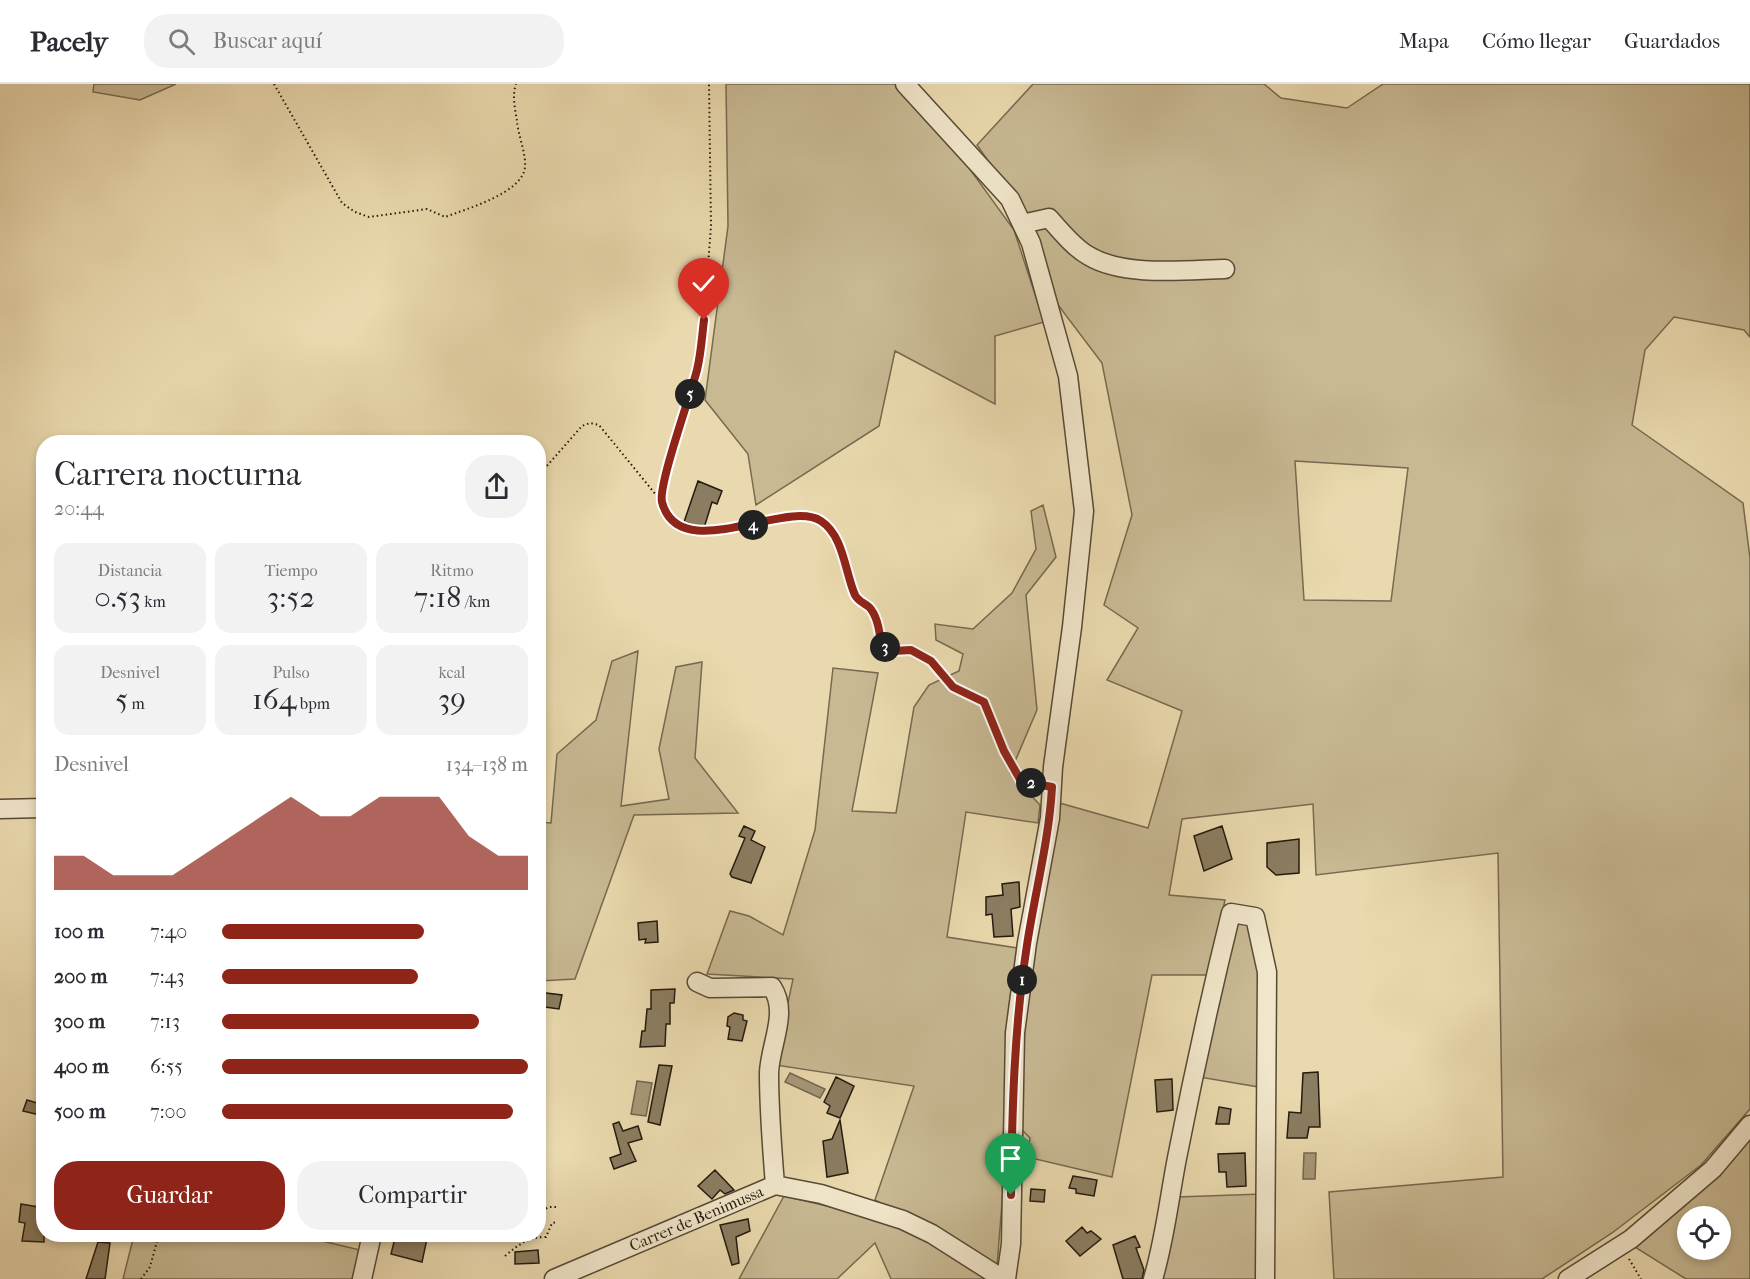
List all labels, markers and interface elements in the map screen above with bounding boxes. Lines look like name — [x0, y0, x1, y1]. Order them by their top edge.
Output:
search box — [144, 14, 564, 68]
text: Pacely — [30, 25, 108, 58]
icon: search — [165, 25, 198, 58]
text: Buscar aquí — [213, 28, 322, 54]
text: Mapa — [1399, 29, 1449, 53]
text: Cómo llegar — [1482, 29, 1591, 53]
text: Guardados — [1624, 29, 1720, 53]
pin — [678, 258, 729, 320]
icon: check — [687, 267, 720, 300]
pin: 5 — [675, 379, 705, 409]
text: 5 — [687, 384, 693, 403]
text: Carrera nocturna — [54, 455, 301, 494]
button: share — [465, 455, 528, 518]
text: 20:44 — [54, 497, 104, 520]
pin: 4 — [738, 510, 768, 540]
text: 4 — [748, 515, 758, 534]
text: Distancia — [98, 561, 162, 580]
text: Tiempo — [264, 561, 318, 580]
text: Ritmo — [430, 561, 474, 580]
text: 0.53 — [94, 580, 141, 615]
text: 3:52 — [267, 580, 315, 615]
text: 7:18 — [414, 580, 461, 615]
text: km — [141, 592, 166, 611]
text: /km — [461, 592, 490, 611]
pin: 3 — [870, 632, 900, 662]
text: 3 — [882, 637, 888, 656]
text: Desnivel — [100, 663, 160, 682]
text: Pulso — [272, 663, 310, 682]
text: kcal — [439, 663, 465, 682]
text: 5 — [115, 682, 128, 717]
text: 164 — [252, 682, 296, 717]
text: 39 — [438, 682, 466, 717]
text: m — [128, 694, 145, 713]
text: bpm — [296, 694, 330, 713]
text: Desnivel — [54, 753, 129, 776]
text: 134–138 m — [446, 753, 528, 776]
pin: 2 — [1016, 768, 1046, 798]
text: 2 — [1027, 773, 1035, 792]
text: 100 m — [54, 920, 104, 943]
text: 7:40 — [150, 920, 187, 943]
text: 200 m — [54, 965, 107, 988]
text: 7:43 — [150, 965, 185, 988]
pin: 1 — [1007, 965, 1037, 995]
text: 1 — [1019, 970, 1025, 989]
text: 300 m — [54, 1010, 105, 1033]
text: 7:13 — [150, 1010, 180, 1033]
text: 400 m — [54, 1055, 109, 1078]
text: 6:55 — [150, 1055, 183, 1078]
text: 500 m — [54, 1100, 106, 1123]
text: 7:00 — [150, 1100, 187, 1123]
pin — [985, 1133, 1036, 1195]
icon: arrive — [994, 1142, 1027, 1175]
button: Guardar — [54, 1161, 285, 1230]
button: Compartir — [297, 1161, 528, 1230]
street label: Carrer de Benimussa — [626, 1181, 767, 1255]
map controls — [1677, 1206, 1731, 1260]
button: locate — [1677, 1206, 1731, 1260]

